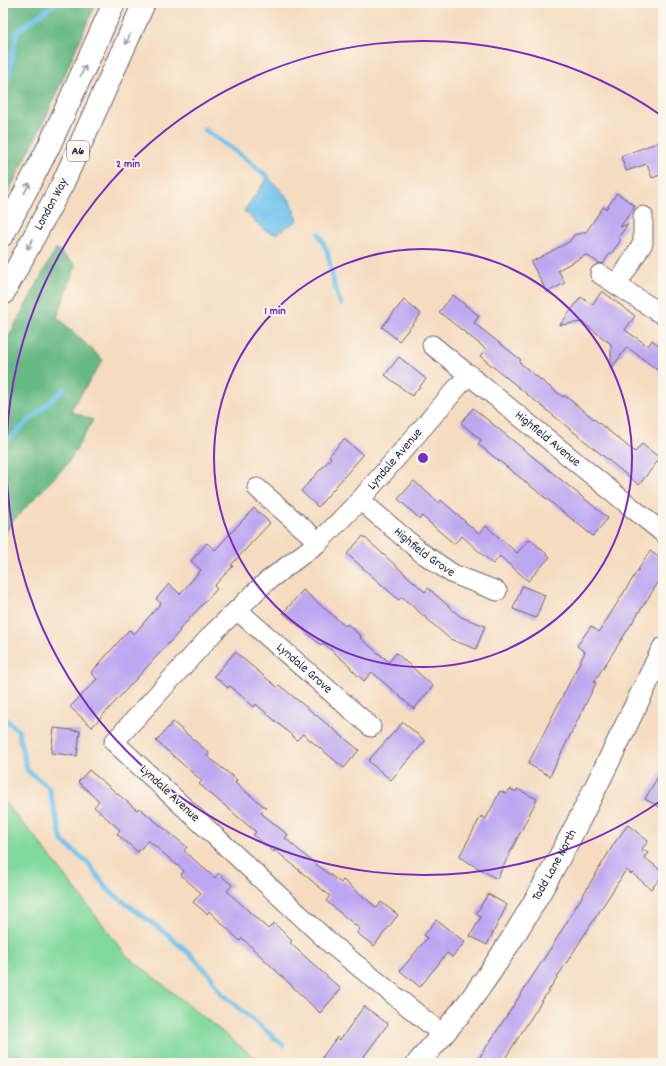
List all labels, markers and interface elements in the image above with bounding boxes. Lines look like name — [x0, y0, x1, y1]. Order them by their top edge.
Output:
one-way arrow — [124, 32, 131, 44]
one-way arrow — [80, 65, 87, 77]
road number: A6 — [67, 141, 89, 161]
text: 2 min — [116, 156, 140, 173]
street label: London Way — [30, 175, 74, 234]
one-way arrow — [24, 182, 31, 194]
one-way arrow — [26, 238, 33, 250]
text: 1 min — [264, 303, 286, 320]
street label: Highfield Avenue — [510, 406, 585, 472]
street label: Lyndale Avenue — [363, 424, 427, 494]
centre of rings — [416, 451, 430, 465]
street label: Highfield Grove — [389, 523, 459, 582]
street label: Lyndale Grove — [272, 639, 336, 699]
street label: Lyndale Avenue — [135, 761, 204, 827]
street label: Todd Lane North — [527, 826, 582, 905]

